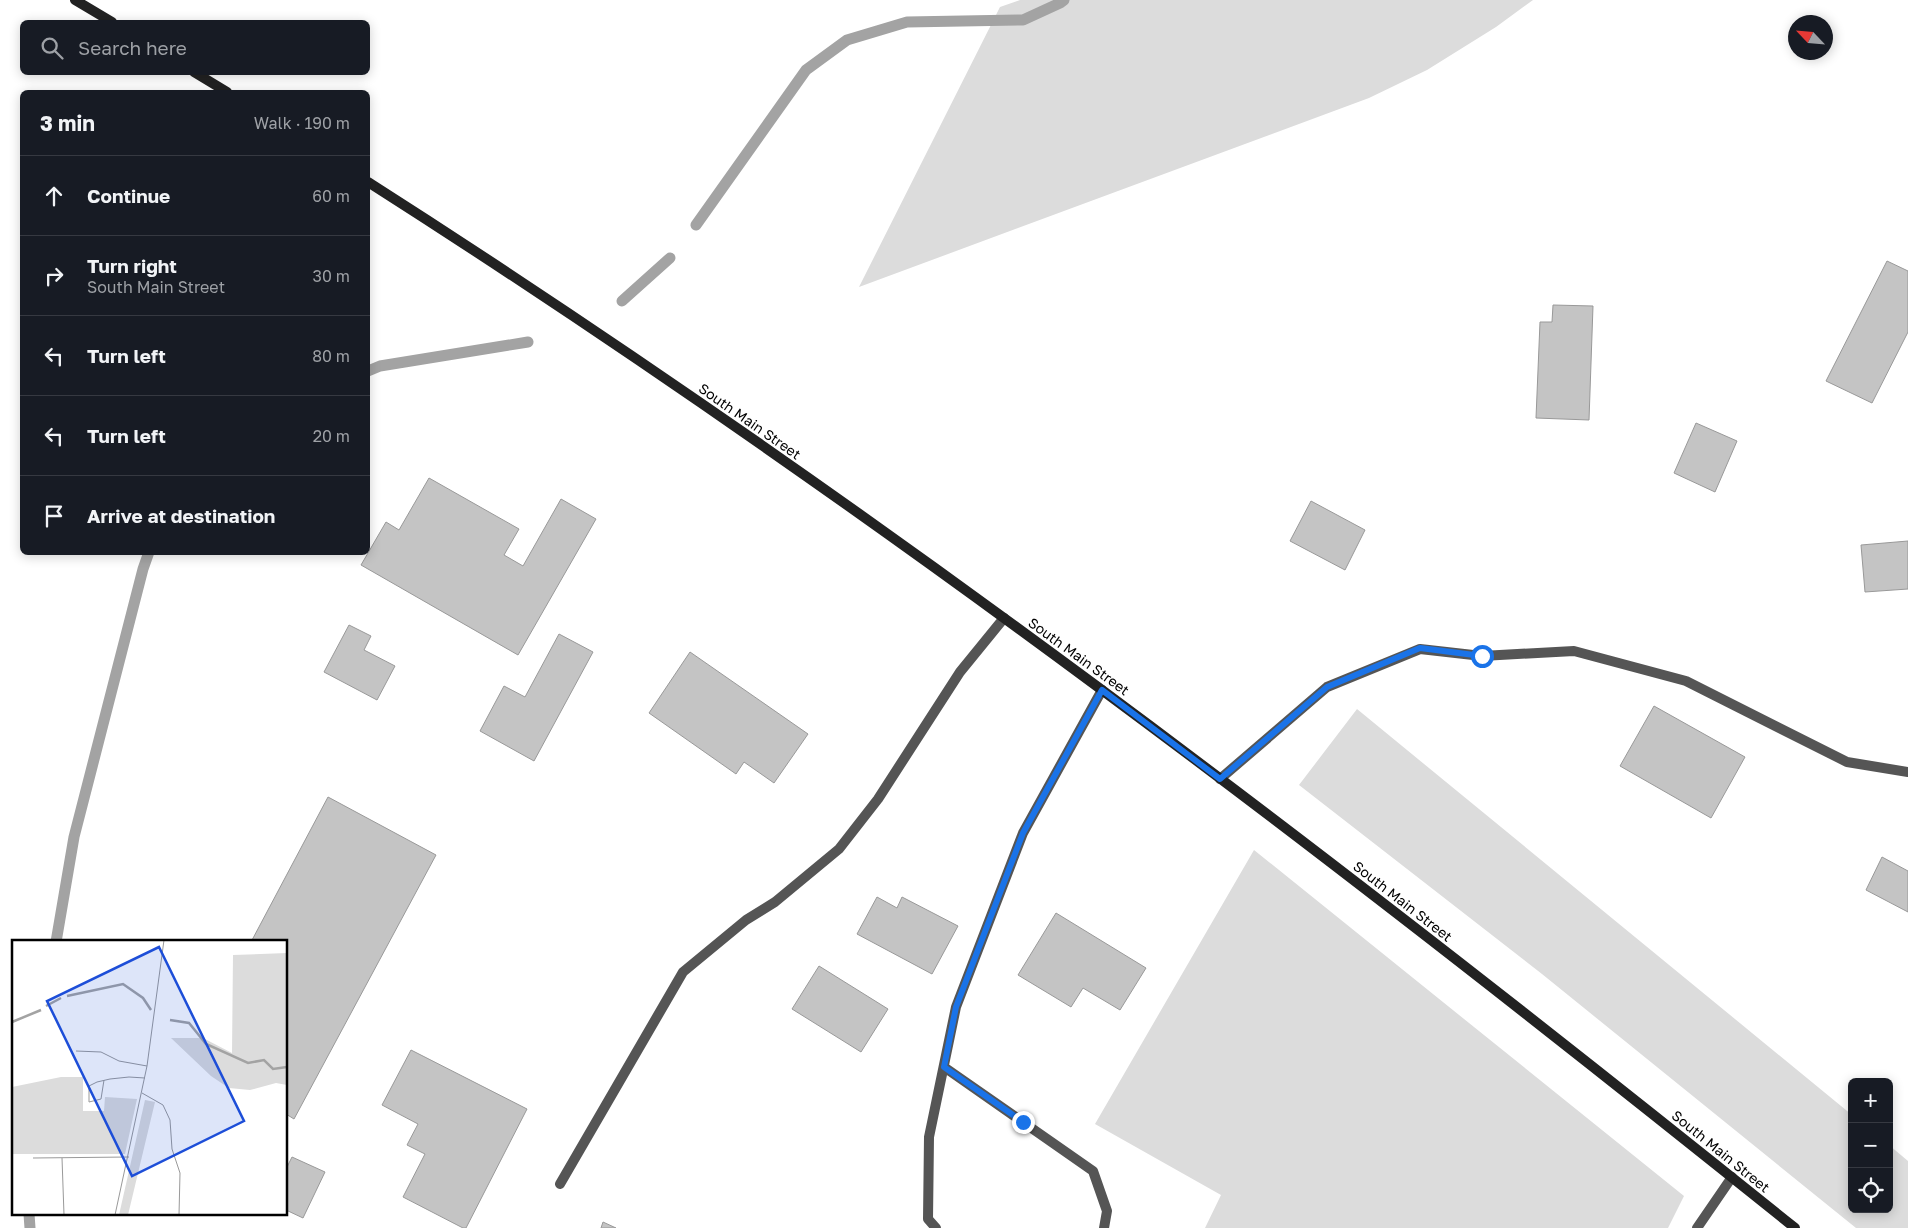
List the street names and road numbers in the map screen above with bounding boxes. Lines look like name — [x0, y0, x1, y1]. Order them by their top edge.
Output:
street label: South Main Street — [696, 379, 804, 463]
street label: South Main Street — [1025, 614, 1133, 698]
street label: South Main Street — [1350, 857, 1456, 945]
street label: South Main Street — [1669, 1106, 1773, 1196]

